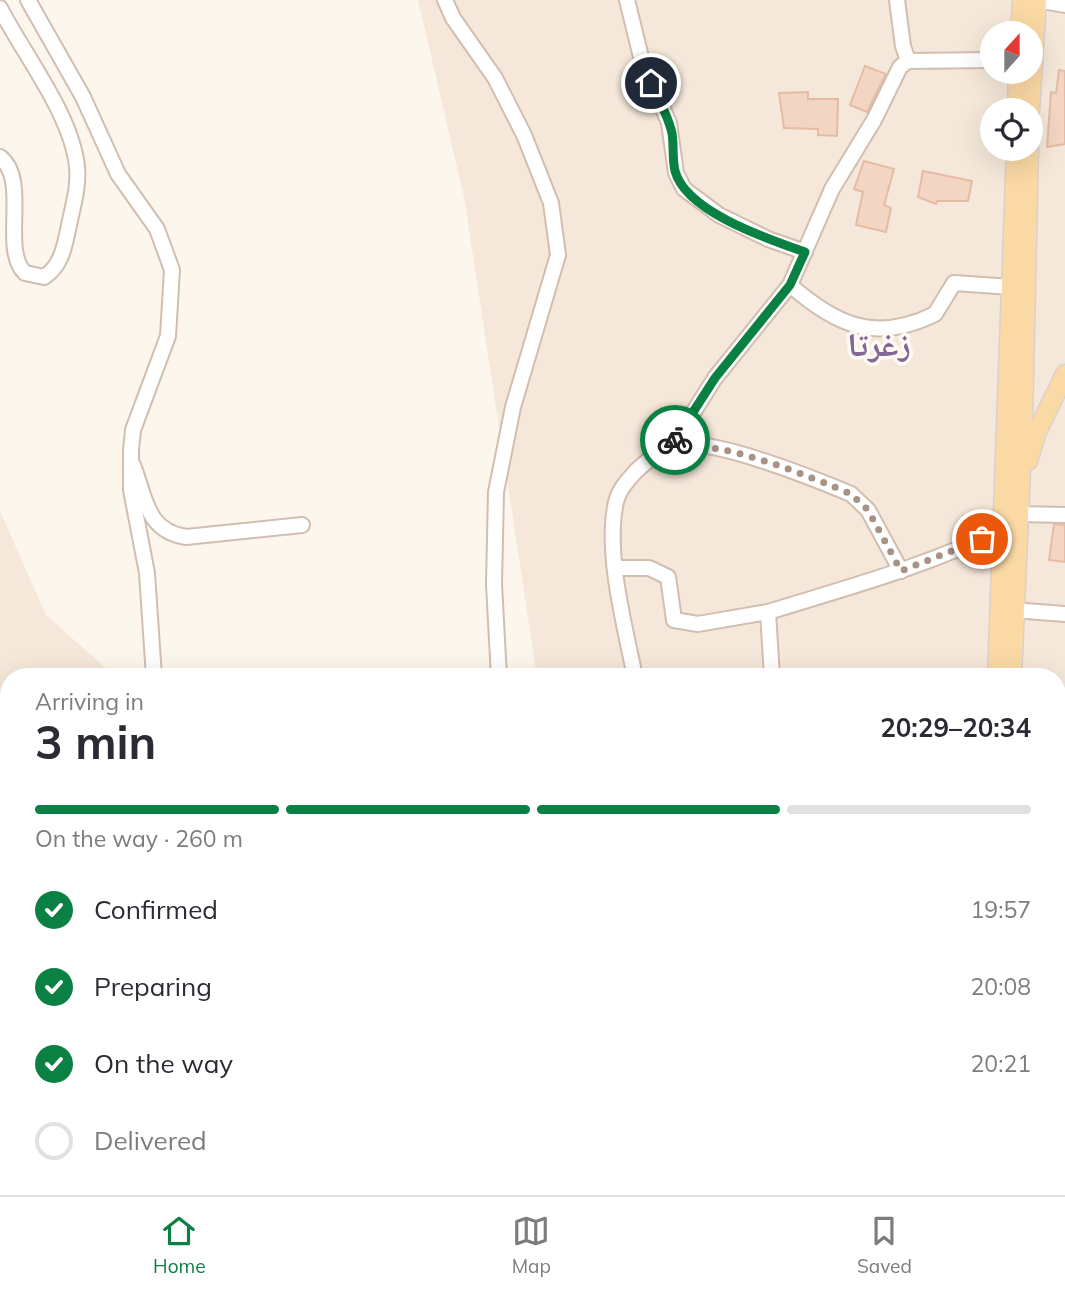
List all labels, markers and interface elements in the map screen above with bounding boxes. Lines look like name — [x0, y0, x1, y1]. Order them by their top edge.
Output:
north arrow — [980, 21, 1043, 84]
map controls — [980, 21, 1043, 161]
pin — [621, 53, 681, 113]
icon: home — [632, 64, 670, 102]
button: locate — [980, 98, 1043, 161]
district label: زغرتا — [847, 323, 911, 364]
courier — [640, 405, 710, 475]
icon: bike — [656, 421, 694, 459]
pin — [952, 509, 1012, 569]
icon: bag — [963, 520, 1001, 558]
text: Arriving in — [35, 687, 144, 716]
text: 20:29–20:34 — [880, 711, 1031, 744]
text: 3 min — [35, 713, 156, 771]
text: On the way · 260 m — [35, 824, 243, 853]
icon: check — [35, 891, 73, 929]
text: Confirmed — [94, 893, 218, 926]
text: 19:57 — [971, 895, 1031, 924]
icon: check — [35, 968, 73, 1006]
text: Preparing — [94, 970, 212, 1003]
text: 20:08 — [971, 972, 1031, 1001]
icon: check — [35, 1045, 73, 1083]
text: On the way — [94, 1047, 233, 1080]
text: 20:21 — [971, 1049, 1031, 1078]
text: Delivered — [94, 1124, 207, 1157]
tab: Home — [153, 1212, 206, 1278]
tab: Map — [512, 1212, 551, 1278]
tab: Saved — [857, 1212, 912, 1278]

